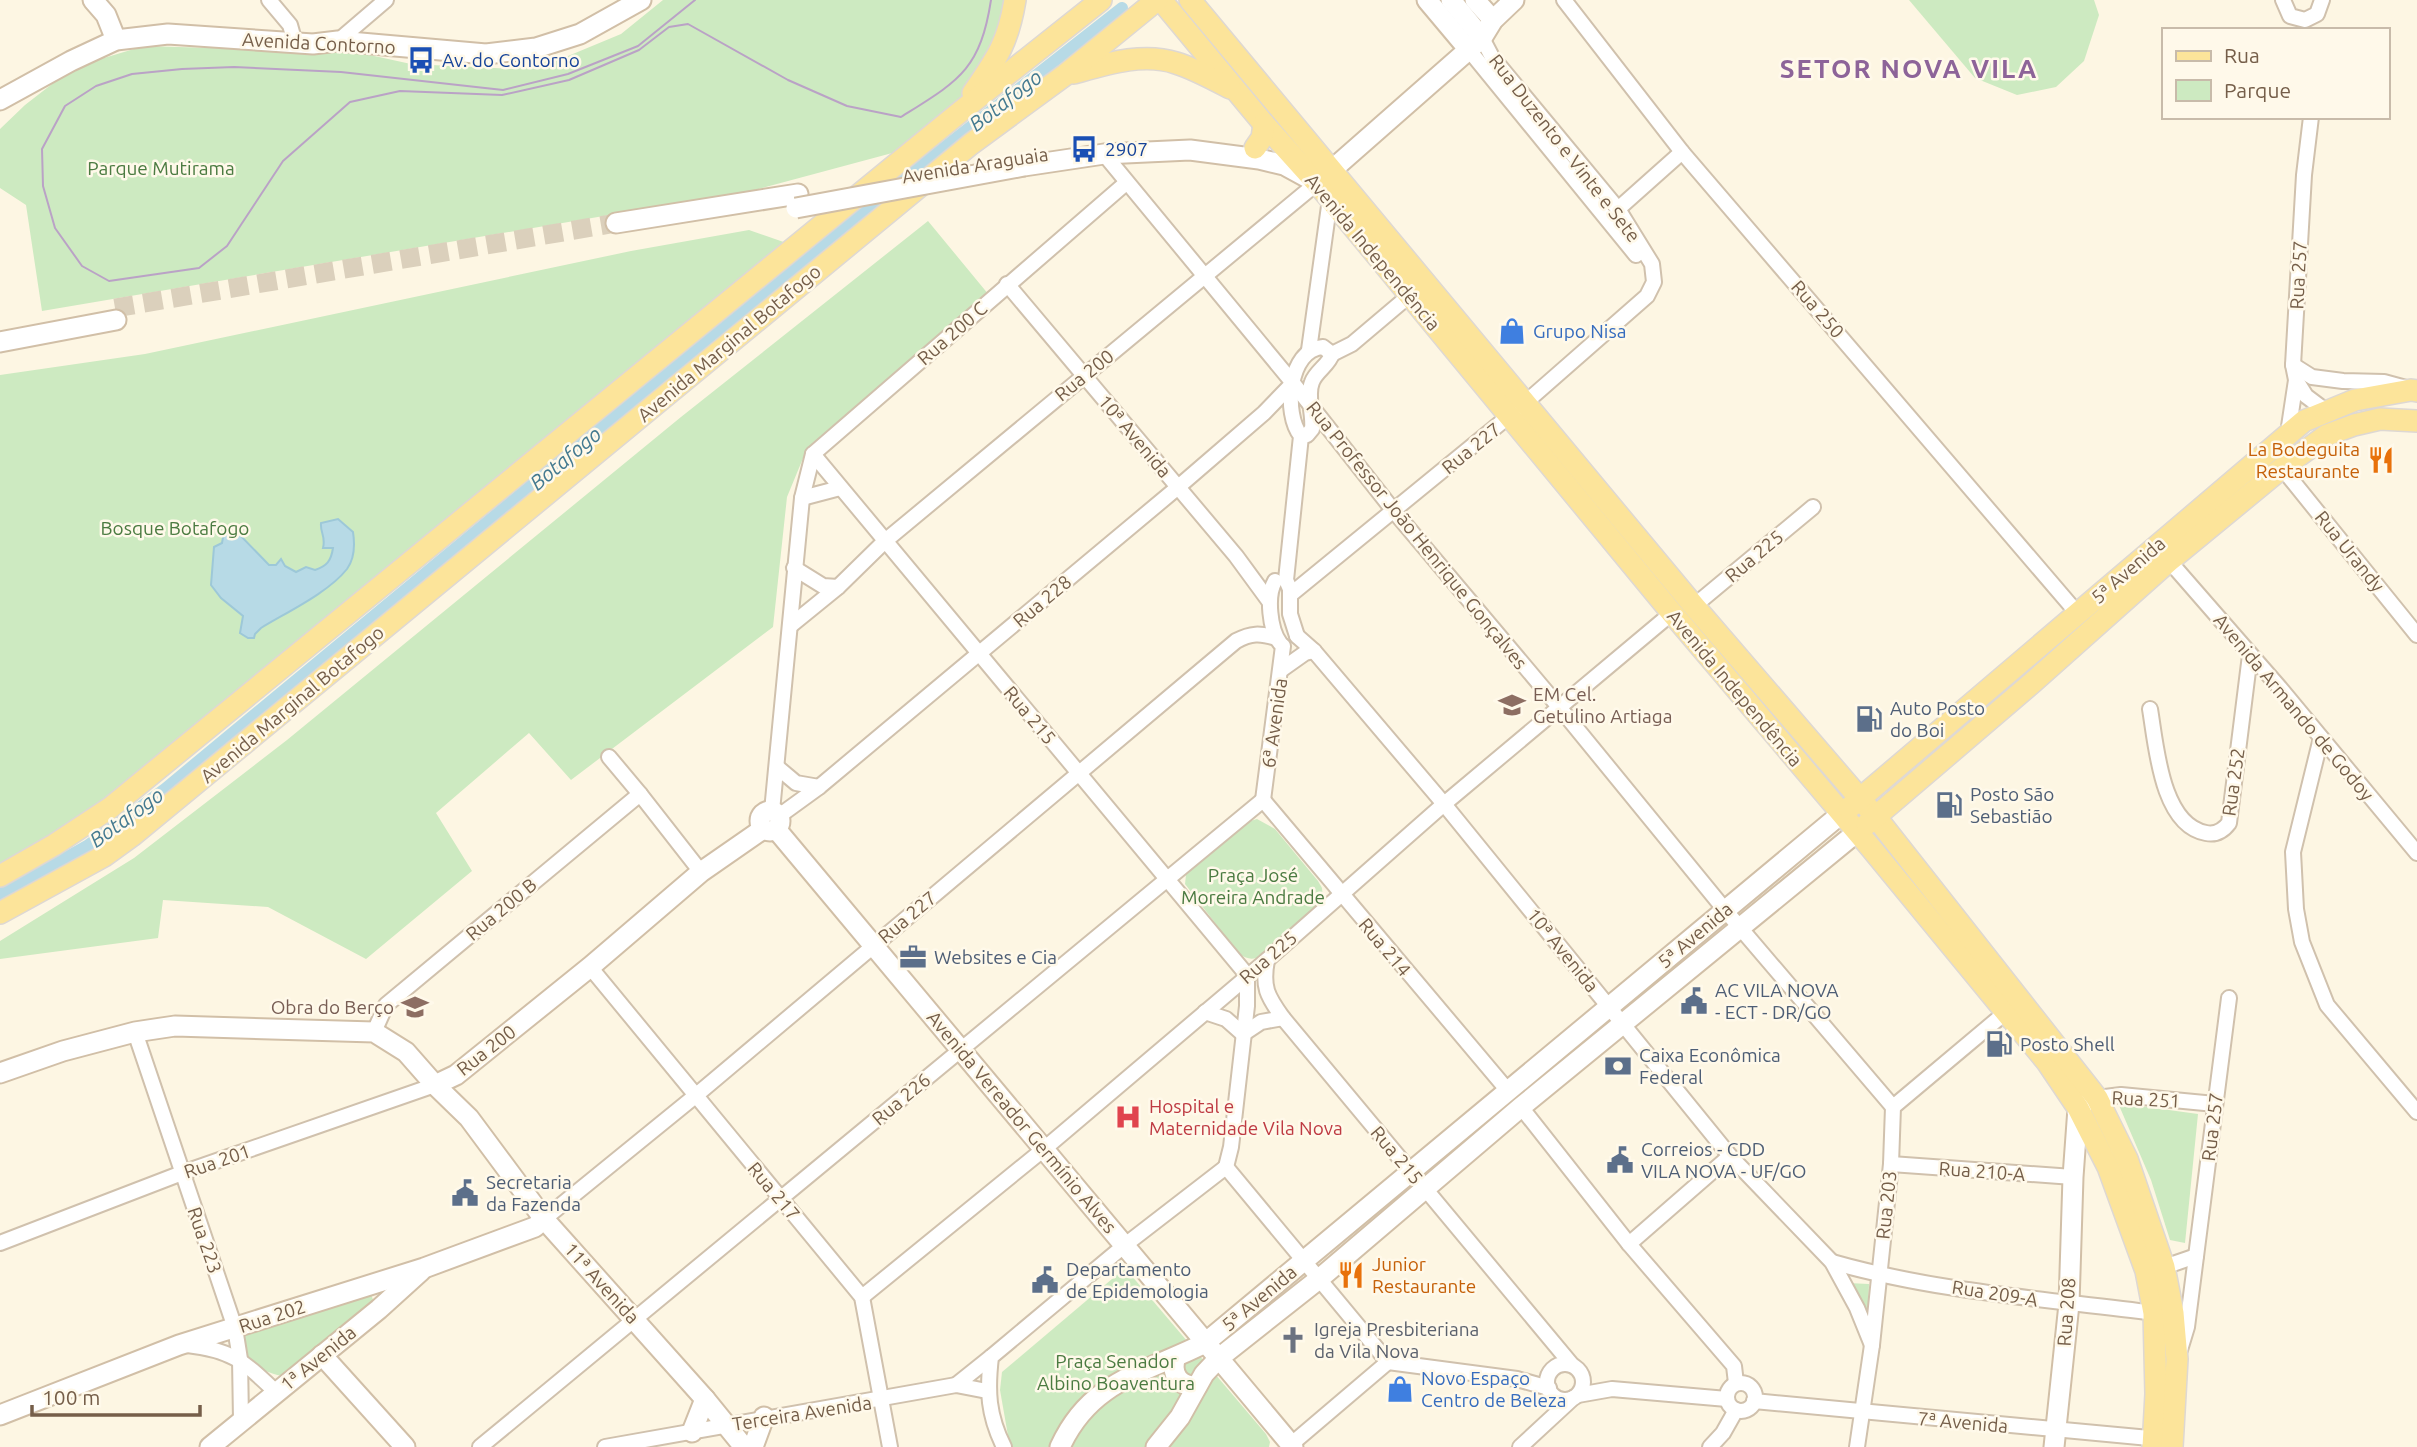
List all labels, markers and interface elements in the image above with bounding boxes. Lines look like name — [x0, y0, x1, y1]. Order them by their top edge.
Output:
street label: Avenida Contorno — [242, 28, 396, 58]
legend — [2162, 28, 2389, 119]
text: Rua — [2224, 43, 2260, 67]
bus stop icon: Av. do Contorno — [406, 45, 436, 75]
place label: Av. do Contorno — [442, 49, 580, 71]
street label: Rua Duzento e Vinte e Sete — [1485, 50, 1645, 246]
district label: SETOR NOVA VILA — [1780, 54, 2038, 83]
water label: Botafogo — [964, 64, 1046, 136]
text: Parque — [2224, 78, 2291, 102]
bus stop icon: 2907 — [1069, 134, 1099, 164]
place label: 2907 — [1105, 138, 1148, 160]
street label: Avenida Araguaia — [900, 143, 1050, 187]
park label: Parque Mutirama — [87, 157, 235, 179]
street label: Avenida Independência — [1301, 169, 1445, 335]
street label: Rua 257 — [2285, 240, 2311, 310]
street label: Avenida Marginal Botafogo — [633, 260, 825, 426]
street label: Rua 250 — [1787, 276, 1849, 342]
street label: Rua 200 C — [913, 297, 992, 369]
shop icon: Grupo Nisa — [1497, 316, 1527, 346]
place label: Grupo Nisa — [1533, 320, 1626, 342]
street label: Rua 200 — [1050, 345, 1118, 405]
street label: 10ª Avenida — [1094, 390, 1176, 482]
street label: Rua Professor João Henrique Gonçalves — [1302, 397, 1532, 673]
street label: Rua 227 — [1437, 418, 1505, 478]
water label: Botafogo — [525, 421, 605, 495]
place label: La Bodeguita Restaurante — [2248, 438, 2360, 482]
restaurant icon: La Bodeguita Restaurante — [2366, 445, 2396, 475]
street label: Rua Urandy — [2311, 506, 2389, 596]
park label: Bosque Botafogo — [101, 517, 249, 539]
street label: Rua 225 — [1721, 525, 1787, 587]
street label: 5ª Avenida — [2087, 532, 2169, 608]
street label: Rua 228 — [1009, 570, 1075, 632]
street label: Avenida Independência — [1663, 605, 1807, 771]
street label: Avenida Armando de Godoy — [2210, 609, 2378, 805]
street label: Avenida Marginal Botafogo — [196, 621, 388, 787]
street label: 6ª Avenida — [1257, 677, 1291, 769]
street label: Rua 215 — [999, 682, 1061, 748]
place label: EM Cel. Getulino Artiaga — [1533, 683, 1672, 727]
school or university icon: EM Cel. Getulino Artiaga — [1497, 690, 1527, 720]
place label: Auto Posto do Boi — [1890, 697, 1985, 741]
fuel station icon: Auto Posto do Boi — [1854, 704, 1884, 734]
street label: Rua 252 — [2217, 746, 2249, 818]
water label: Botafogo — [84, 782, 168, 852]
place label: Posto São Sebastião — [1970, 783, 2054, 827]
fuel station icon: Posto São Sebastião — [1934, 790, 1964, 820]
park label: Praça José Moreira Andrade — [1181, 864, 1325, 908]
street label: Rua 200 B — [461, 873, 541, 945]
street label: Rua 227 — [874, 886, 940, 948]
street label: 5ª Avenida — [1653, 897, 1737, 973]
street label: 10ª Avenida — [1523, 904, 1603, 996]
street label: Rua 214 — [1354, 914, 1416, 980]
street label: Rua 225 — [1235, 926, 1301, 988]
office icon: Websites e Cia — [898, 942, 928, 972]
place label: Websites e Cia — [934, 946, 1057, 968]
place label: AC VILA NOVA - ECT - DR/GO — [1715, 979, 1839, 1023]
public building icon: AC VILA NOVA - ECT - DR/GO — [1679, 986, 1709, 1016]
school or university icon: Obra do Berço — [400, 992, 430, 1022]
place label: Obra do Berço — [271, 996, 394, 1018]
street label: Avenida Vereador Germínio Alves — [923, 1006, 1121, 1238]
street label: Rua 200 — [452, 1020, 520, 1080]
fuel station icon: Posto Shell — [1984, 1029, 2014, 1059]
place label: Posto Shell — [2020, 1033, 2115, 1055]
place label: Caixa Econômica Federal — [1639, 1044, 1781, 1088]
bank icon: Caixa Econômica Federal — [1603, 1051, 1633, 1081]
street label: Rua 226 — [868, 1068, 934, 1130]
street label: Rua 251 — [2111, 1086, 2181, 1112]
street label: Rua 257 — [2197, 1091, 2227, 1163]
place label: Hospital e Maternidade Vila Nova — [1149, 1095, 1343, 1139]
hospital icon: Hospital e Maternidade Vila Nova — [1113, 1102, 1143, 1132]
street label: Rua 215 — [1366, 1122, 1428, 1188]
place label: Correios - CDD VILA NOVA - UF/GO — [1641, 1138, 1807, 1182]
street label: Rua 201 — [181, 1139, 253, 1183]
public building icon: Correios - CDD VILA NOVA - UF/GO — [1605, 1145, 1635, 1175]
street label: Rua 210-A — [1938, 1157, 2027, 1185]
street label: Rua 217 — [743, 1158, 805, 1224]
street label: Rua 203 — [1871, 1170, 1901, 1240]
place label: Secretaria da Fazenda — [486, 1171, 581, 1215]
public building icon: Secretaria da Fazenda — [450, 1178, 480, 1208]
street label: Rua 223 — [183, 1204, 227, 1276]
street label: 11ª Avenida — [560, 1238, 644, 1328]
place label: Junior Restaurante — [1372, 1253, 1476, 1297]
place label: Departamento de Epidemologia — [1066, 1258, 1209, 1302]
street label: 5ª Avenida — [1217, 1260, 1301, 1336]
restaurant icon: Junior Restaurante — [1336, 1260, 1366, 1290]
public building icon: Departamento de Epidemologia — [1030, 1265, 1060, 1295]
street label: Rua 209-A — [1950, 1275, 2040, 1311]
street label: Rua 208 — [2053, 1277, 2079, 1347]
street label: Rua 202 — [236, 1295, 308, 1337]
place label: Igreja Presbiteriana da Vila Nova — [1314, 1318, 1479, 1362]
street label: 1ª Avenida — [276, 1321, 360, 1395]
church icon: Igreja Presbiteriana da Vila Nova — [1278, 1325, 1308, 1355]
park label: Praça Senador Albino Boaventura — [1037, 1350, 1195, 1394]
place label: Novo Espaço Centro de Beleza — [1421, 1367, 1567, 1411]
scale bar — [32, 1374, 200, 1418]
shop icon: Novo Espaço Centro de Beleza — [1385, 1374, 1415, 1404]
text: 100 m — [42, 1385, 100, 1409]
street label: Terceira Avenida — [731, 1391, 873, 1435]
street label: 7ª Avenida — [1917, 1407, 2009, 1437]

